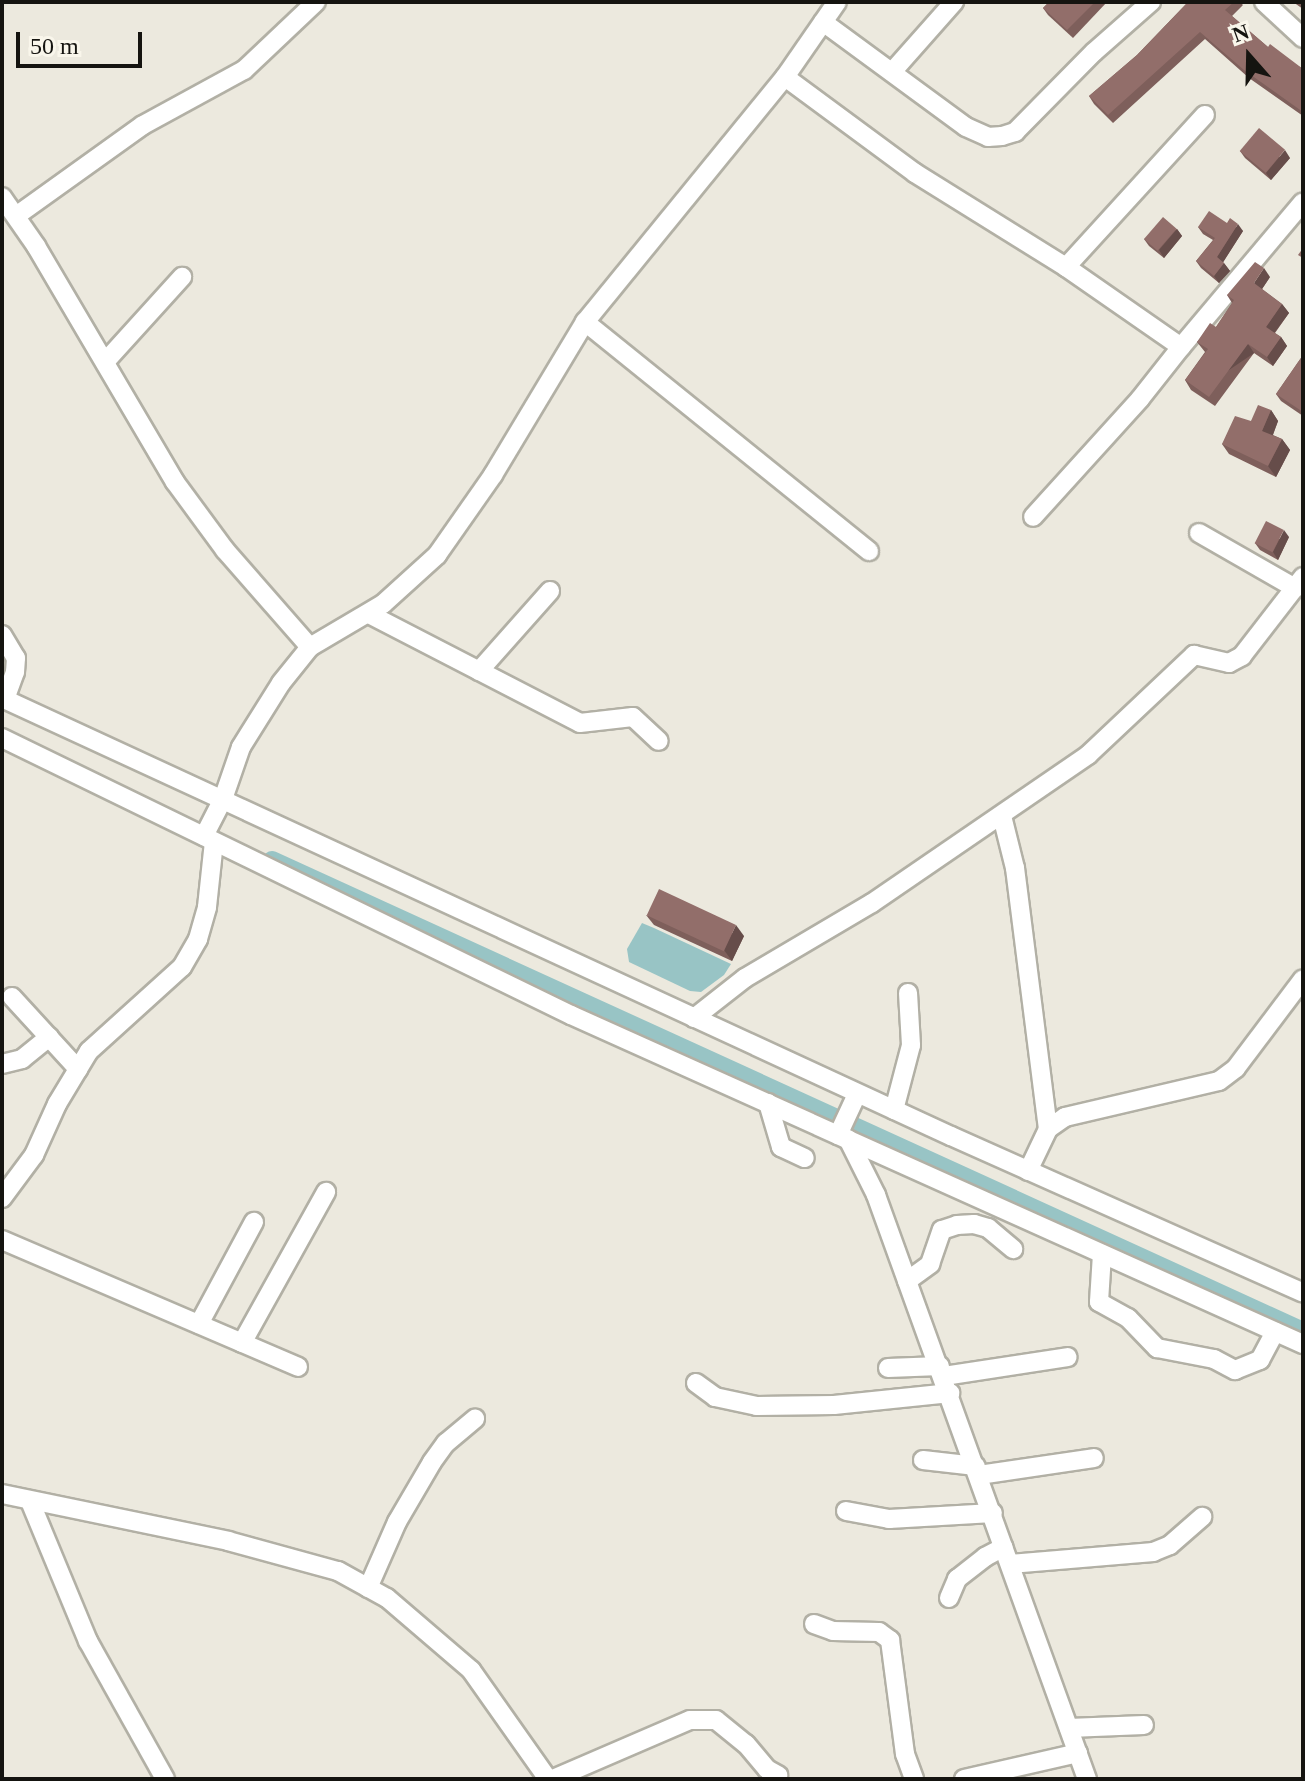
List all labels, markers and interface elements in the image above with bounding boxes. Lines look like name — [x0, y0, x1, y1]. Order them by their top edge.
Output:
scale bar — [20, 16, 146, 66]
north arrow — [1209, 16, 1289, 96]
text: N — [1229, 19, 1252, 47]
text: 50 m — [30, 33, 79, 59]

